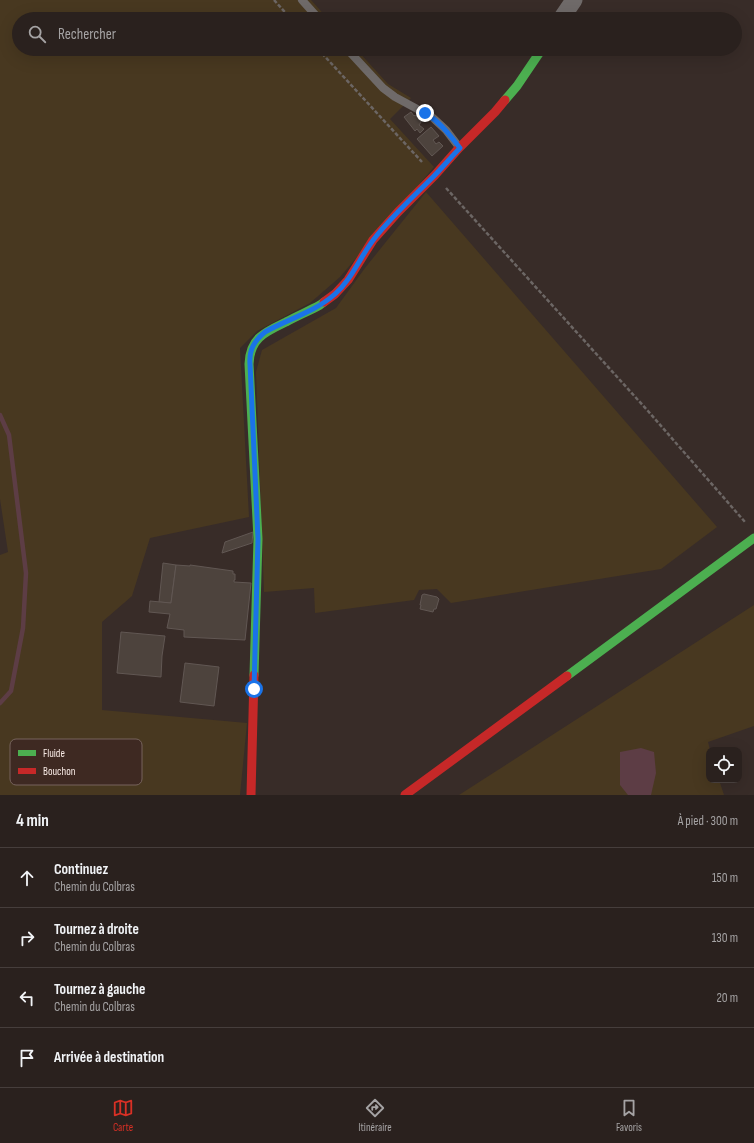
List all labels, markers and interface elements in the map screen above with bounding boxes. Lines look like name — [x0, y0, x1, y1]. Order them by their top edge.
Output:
search box — [12, 12, 742, 56]
icon: search — [26, 23, 48, 45]
text: Rechercher — [58, 25, 116, 44]
route end — [416, 104, 434, 122]
route start — [245, 680, 263, 698]
legend — [10, 739, 142, 785]
text: Fluide — [43, 747, 65, 760]
map controls — [706, 747, 742, 783]
button: locate — [706, 747, 742, 783]
text: Bouchon — [43, 765, 76, 778]
text: 4 min — [16, 811, 49, 831]
text: À pied · 300 m — [678, 813, 738, 829]
text: Continuez — [54, 860, 108, 879]
icon: ahead — [16, 867, 38, 889]
text: 150 m — [712, 870, 738, 886]
text: Chemin du Colbras — [54, 879, 135, 895]
text: Tournez à droite — [54, 920, 139, 939]
icon: right — [16, 927, 38, 949]
text: 130 m — [712, 930, 738, 946]
text: Chemin du Colbras — [54, 939, 135, 955]
text: Tournez à gauche — [54, 980, 145, 999]
icon: left — [16, 987, 38, 1009]
text: 20 m — [716, 990, 738, 1006]
text: Chemin du Colbras — [54, 999, 135, 1015]
icon: arrive — [16, 1047, 38, 1069]
text: Arrivée à destination — [54, 1048, 164, 1067]
tab: Carte — [112, 1097, 134, 1134]
tab: Itinéraire — [358, 1097, 392, 1134]
tab: Favoris — [616, 1097, 642, 1134]

